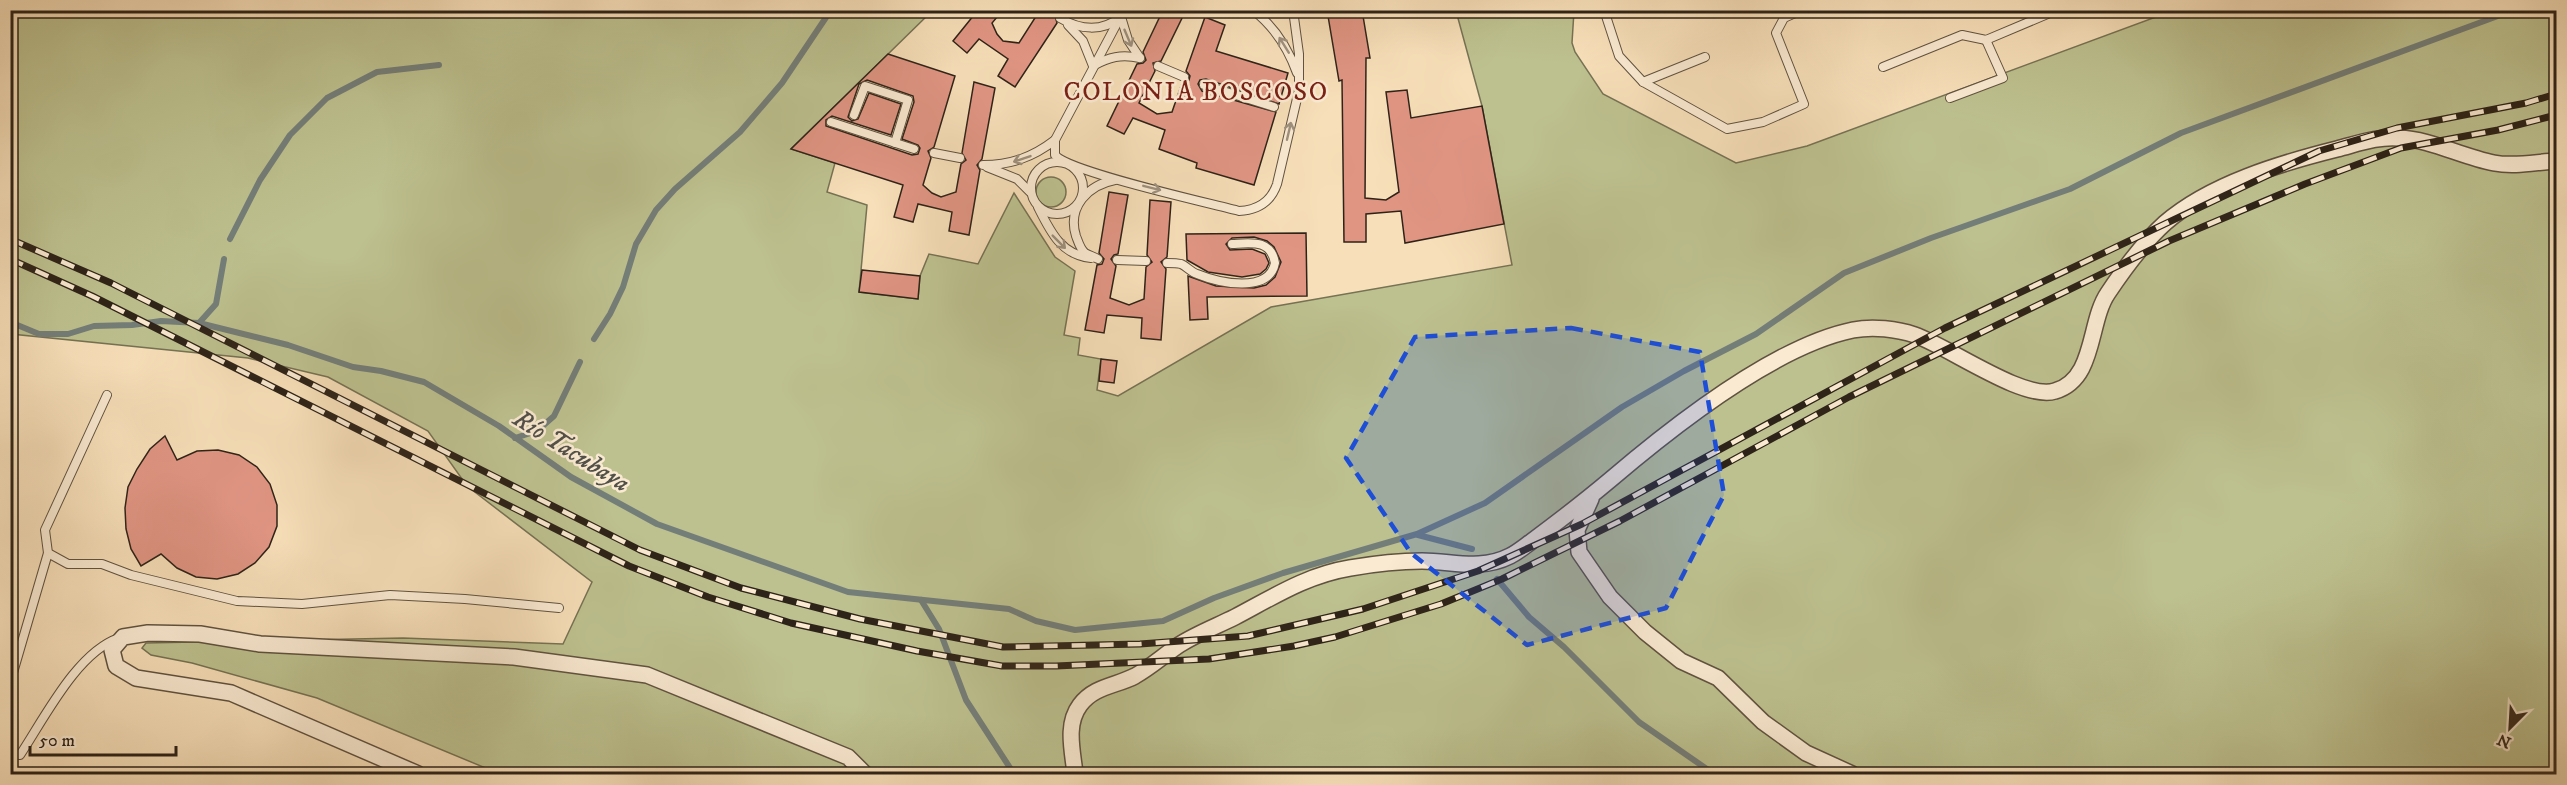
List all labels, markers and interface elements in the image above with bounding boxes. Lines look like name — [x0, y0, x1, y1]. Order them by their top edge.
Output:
one-way arrow — [1123, 29, 1134, 47]
one-way arrow — [1278, 37, 1290, 54]
district label: COLONIA BOSCOSO — [1063, 76, 1329, 109]
one-way arrow — [1284, 122, 1296, 141]
one-way arrow — [1012, 154, 1031, 165]
one-way arrow — [1142, 183, 1161, 195]
one-way arrow — [1052, 235, 1067, 250]
water label: Río Tacubaya — [506, 402, 636, 500]
north arrow — [2480, 698, 2540, 758]
scale bar — [30, 719, 176, 757]
text: N — [2494, 729, 2514, 753]
text: 50 m — [39, 730, 75, 752]

